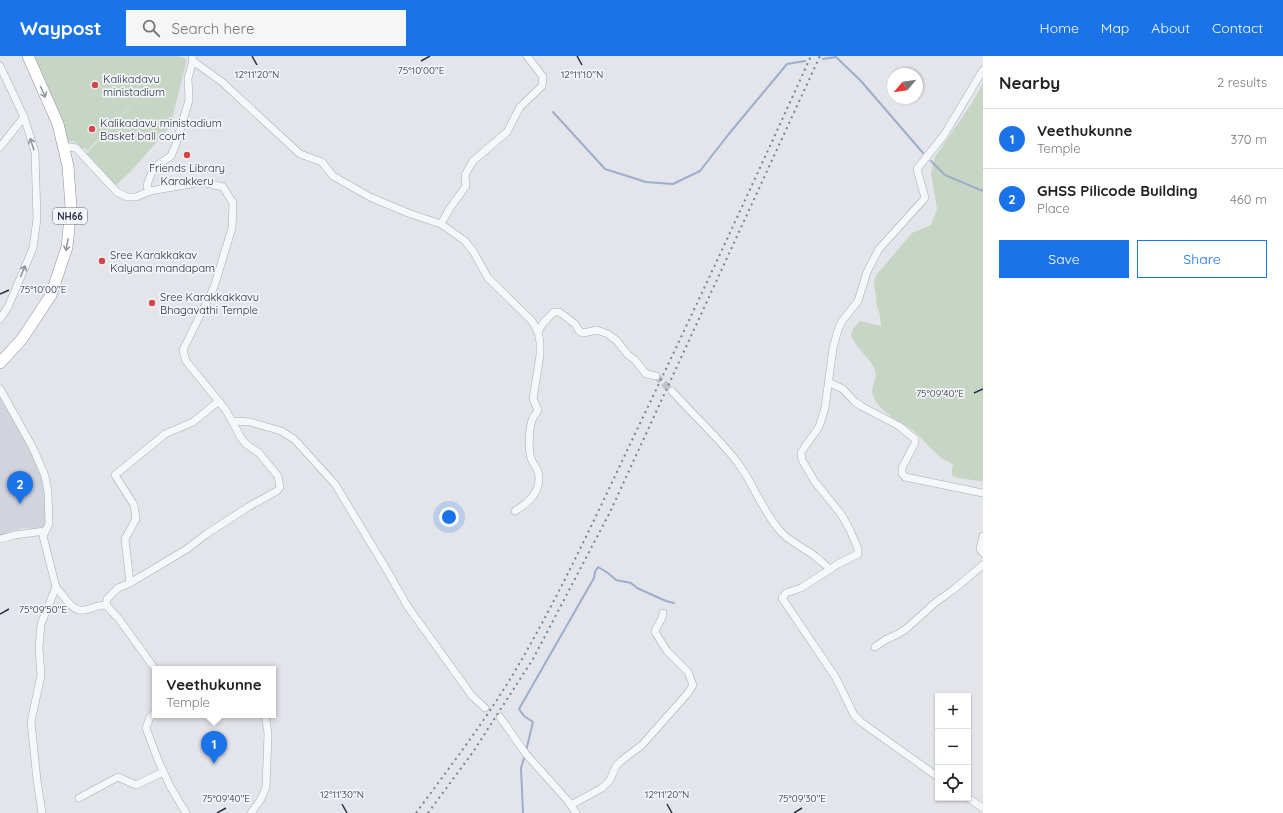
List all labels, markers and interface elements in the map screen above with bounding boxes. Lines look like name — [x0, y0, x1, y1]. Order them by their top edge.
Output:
search box — [126, 10, 406, 46]
text: Waypost — [20, 16, 102, 40]
icon: search — [140, 17, 162, 39]
text: Search here — [172, 19, 254, 38]
text: Home — [1040, 19, 1079, 37]
text: Map — [1101, 19, 1129, 37]
text: About — [1151, 19, 1190, 37]
text: Contact — [1212, 19, 1263, 37]
text: 75°10'00"E — [398, 64, 445, 77]
text: 12°11'20"N — [235, 68, 279, 81]
text: 12°11'10"N — [561, 68, 603, 81]
north arrow — [887, 68, 923, 104]
place label: Kalikadavu ministadium — [103, 72, 165, 99]
text: Nearby — [999, 72, 1060, 93]
text: 2 results — [1217, 74, 1267, 90]
marker: Kalikadavu ministadium — [90, 80, 100, 90]
one-way arrow — [40, 85, 48, 97]
place label: Kalikadavu ministadium Basket ball court — [100, 116, 222, 143]
text: Veethukunne — [1037, 121, 1132, 140]
marker: Kalikadavu ministadium Basket ball court — [87, 124, 97, 134]
text: 1 — [1009, 131, 1015, 147]
text: 370 m — [1230, 131, 1267, 147]
one-way arrow — [28, 138, 35, 151]
text: Temple — [1037, 140, 1081, 156]
marker: Friends Library Karakkeru — [182, 150, 192, 160]
place label: Friends Library Karakkeru — [149, 161, 225, 188]
text: GHSS Pilicode Building — [1037, 181, 1198, 200]
text: 2 — [1008, 191, 1016, 207]
text: 460 m — [1230, 191, 1267, 207]
text: Place — [1037, 200, 1070, 216]
road number: NH66 — [53, 208, 87, 224]
one-way arrow — [63, 238, 71, 251]
button: Save — [999, 240, 1129, 278]
button: Share — [1137, 240, 1267, 278]
place label: Sree Karakkakav Kalyana mandapam — [110, 248, 215, 275]
marker: Sree Karakkakav Kalyana mandapam — [97, 256, 107, 266]
one-way arrow — [20, 266, 28, 278]
text: 75°10'00"E — [20, 283, 67, 296]
place label: Sree Karakkakkavu Bhagavathi Temple — [160, 290, 259, 317]
marker: Sree Karakkakkavu Bhagavathi Temple — [147, 298, 157, 308]
text: 75°09'40"E — [916, 387, 964, 400]
pin: 2 — [7, 471, 33, 504]
your location — [439, 507, 459, 527]
text: 75°09'50"E — [19, 603, 67, 616]
popup — [152, 666, 276, 718]
text: Veethukunne — [166, 675, 262, 694]
map controls — [935, 693, 971, 801]
button: + — [935, 693, 971, 729]
text: Temple — [166, 694, 210, 710]
button: − — [935, 729, 971, 765]
pin: 1 — [201, 731, 227, 764]
button: locate — [935, 765, 971, 801]
text: 12°11'30"N — [320, 788, 364, 801]
text: 12°11'20"N — [645, 788, 689, 801]
text: 75°09'40"E — [202, 792, 250, 805]
text: 75°09'30"E — [778, 792, 826, 805]

